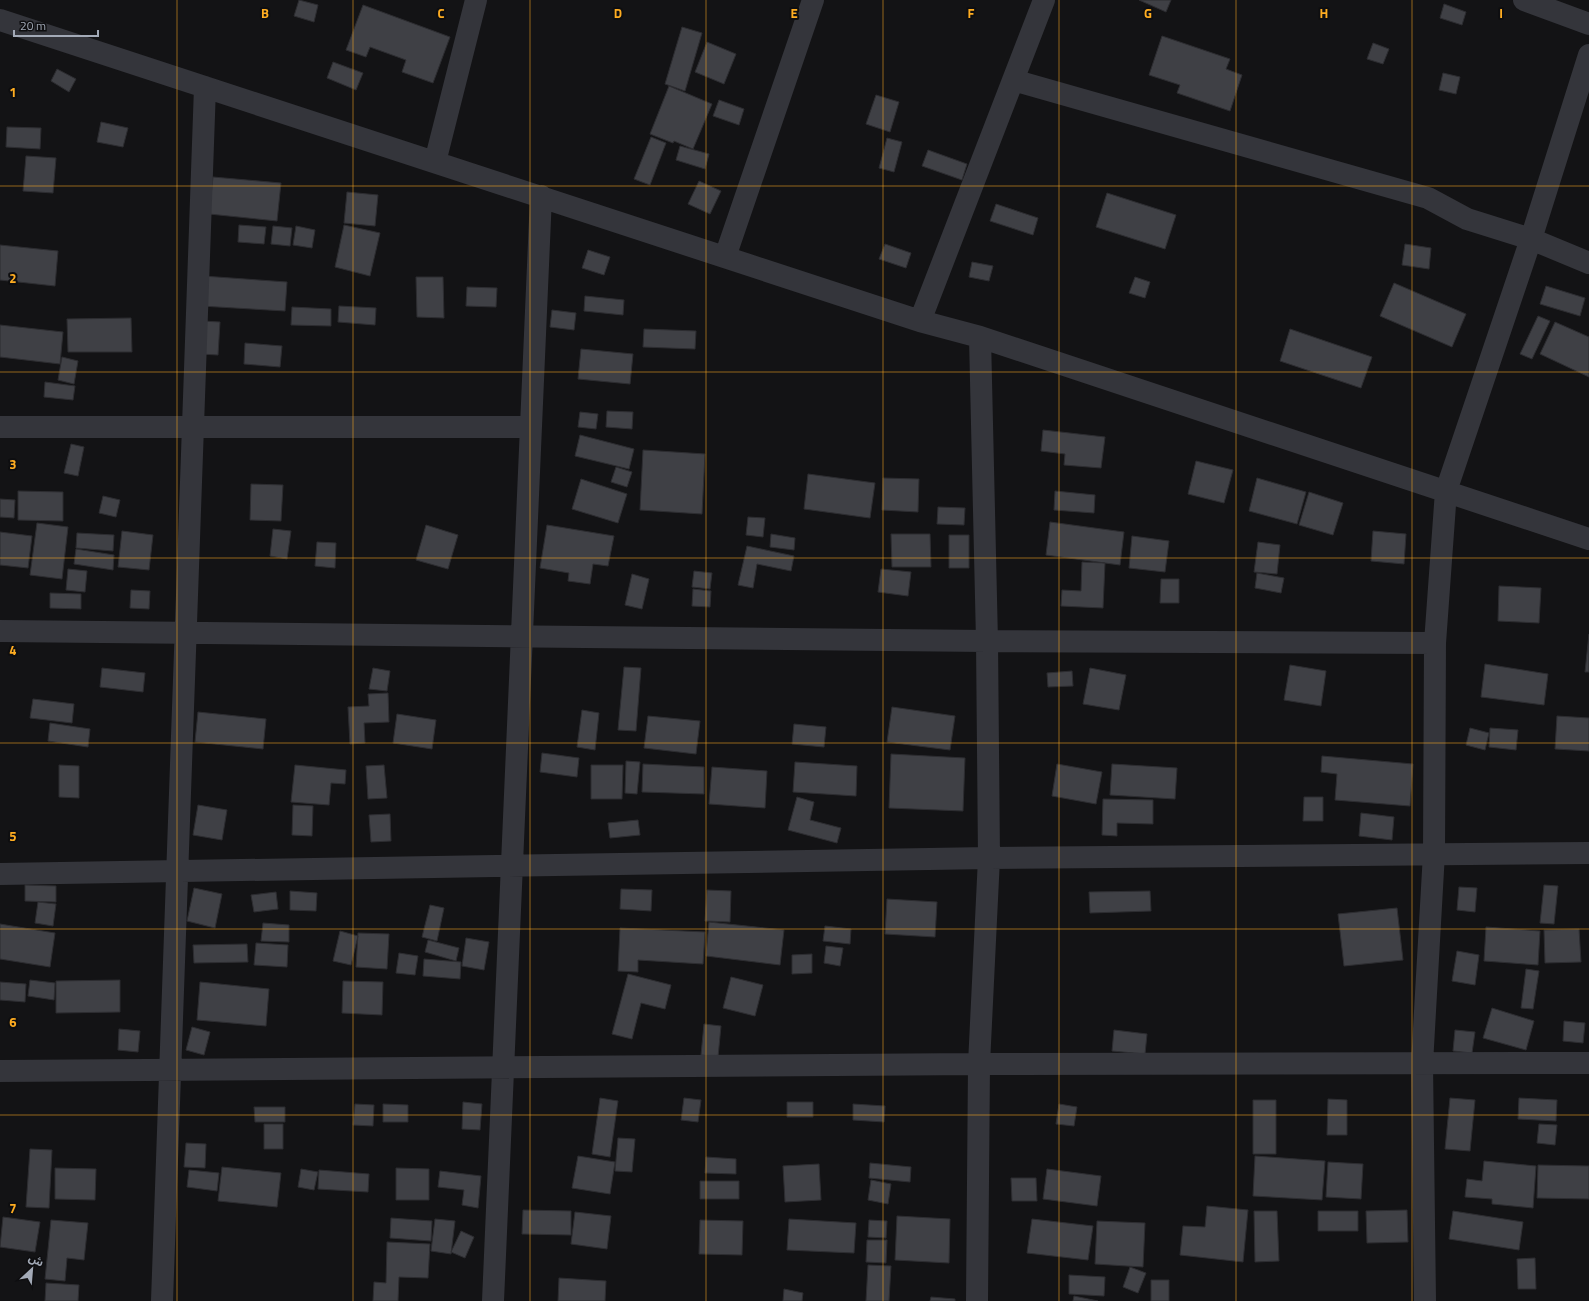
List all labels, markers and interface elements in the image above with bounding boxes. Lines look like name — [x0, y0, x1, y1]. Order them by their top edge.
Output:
text: B — [261, 3, 269, 23]
text: C — [437, 3, 445, 23]
text: D — [614, 3, 622, 23]
text: E — [790, 3, 798, 23]
text: F — [968, 3, 975, 23]
text: G — [1144, 3, 1152, 23]
text: H — [1320, 3, 1328, 23]
text: I — [1499, 3, 1503, 23]
scale bar — [14, 12, 98, 38]
text: 20 m — [20, 16, 46, 35]
text: 1 — [9, 82, 17, 102]
text: 2 — [9, 268, 17, 288]
text: 3 — [9, 454, 17, 474]
text: 4 — [9, 640, 17, 660]
text: 5 — [9, 826, 17, 846]
text: 6 — [9, 1012, 17, 1032]
text: 7 — [9, 1198, 17, 1218]
north arrow — [12, 1249, 52, 1289]
text: ش — [26, 1250, 47, 1271]

